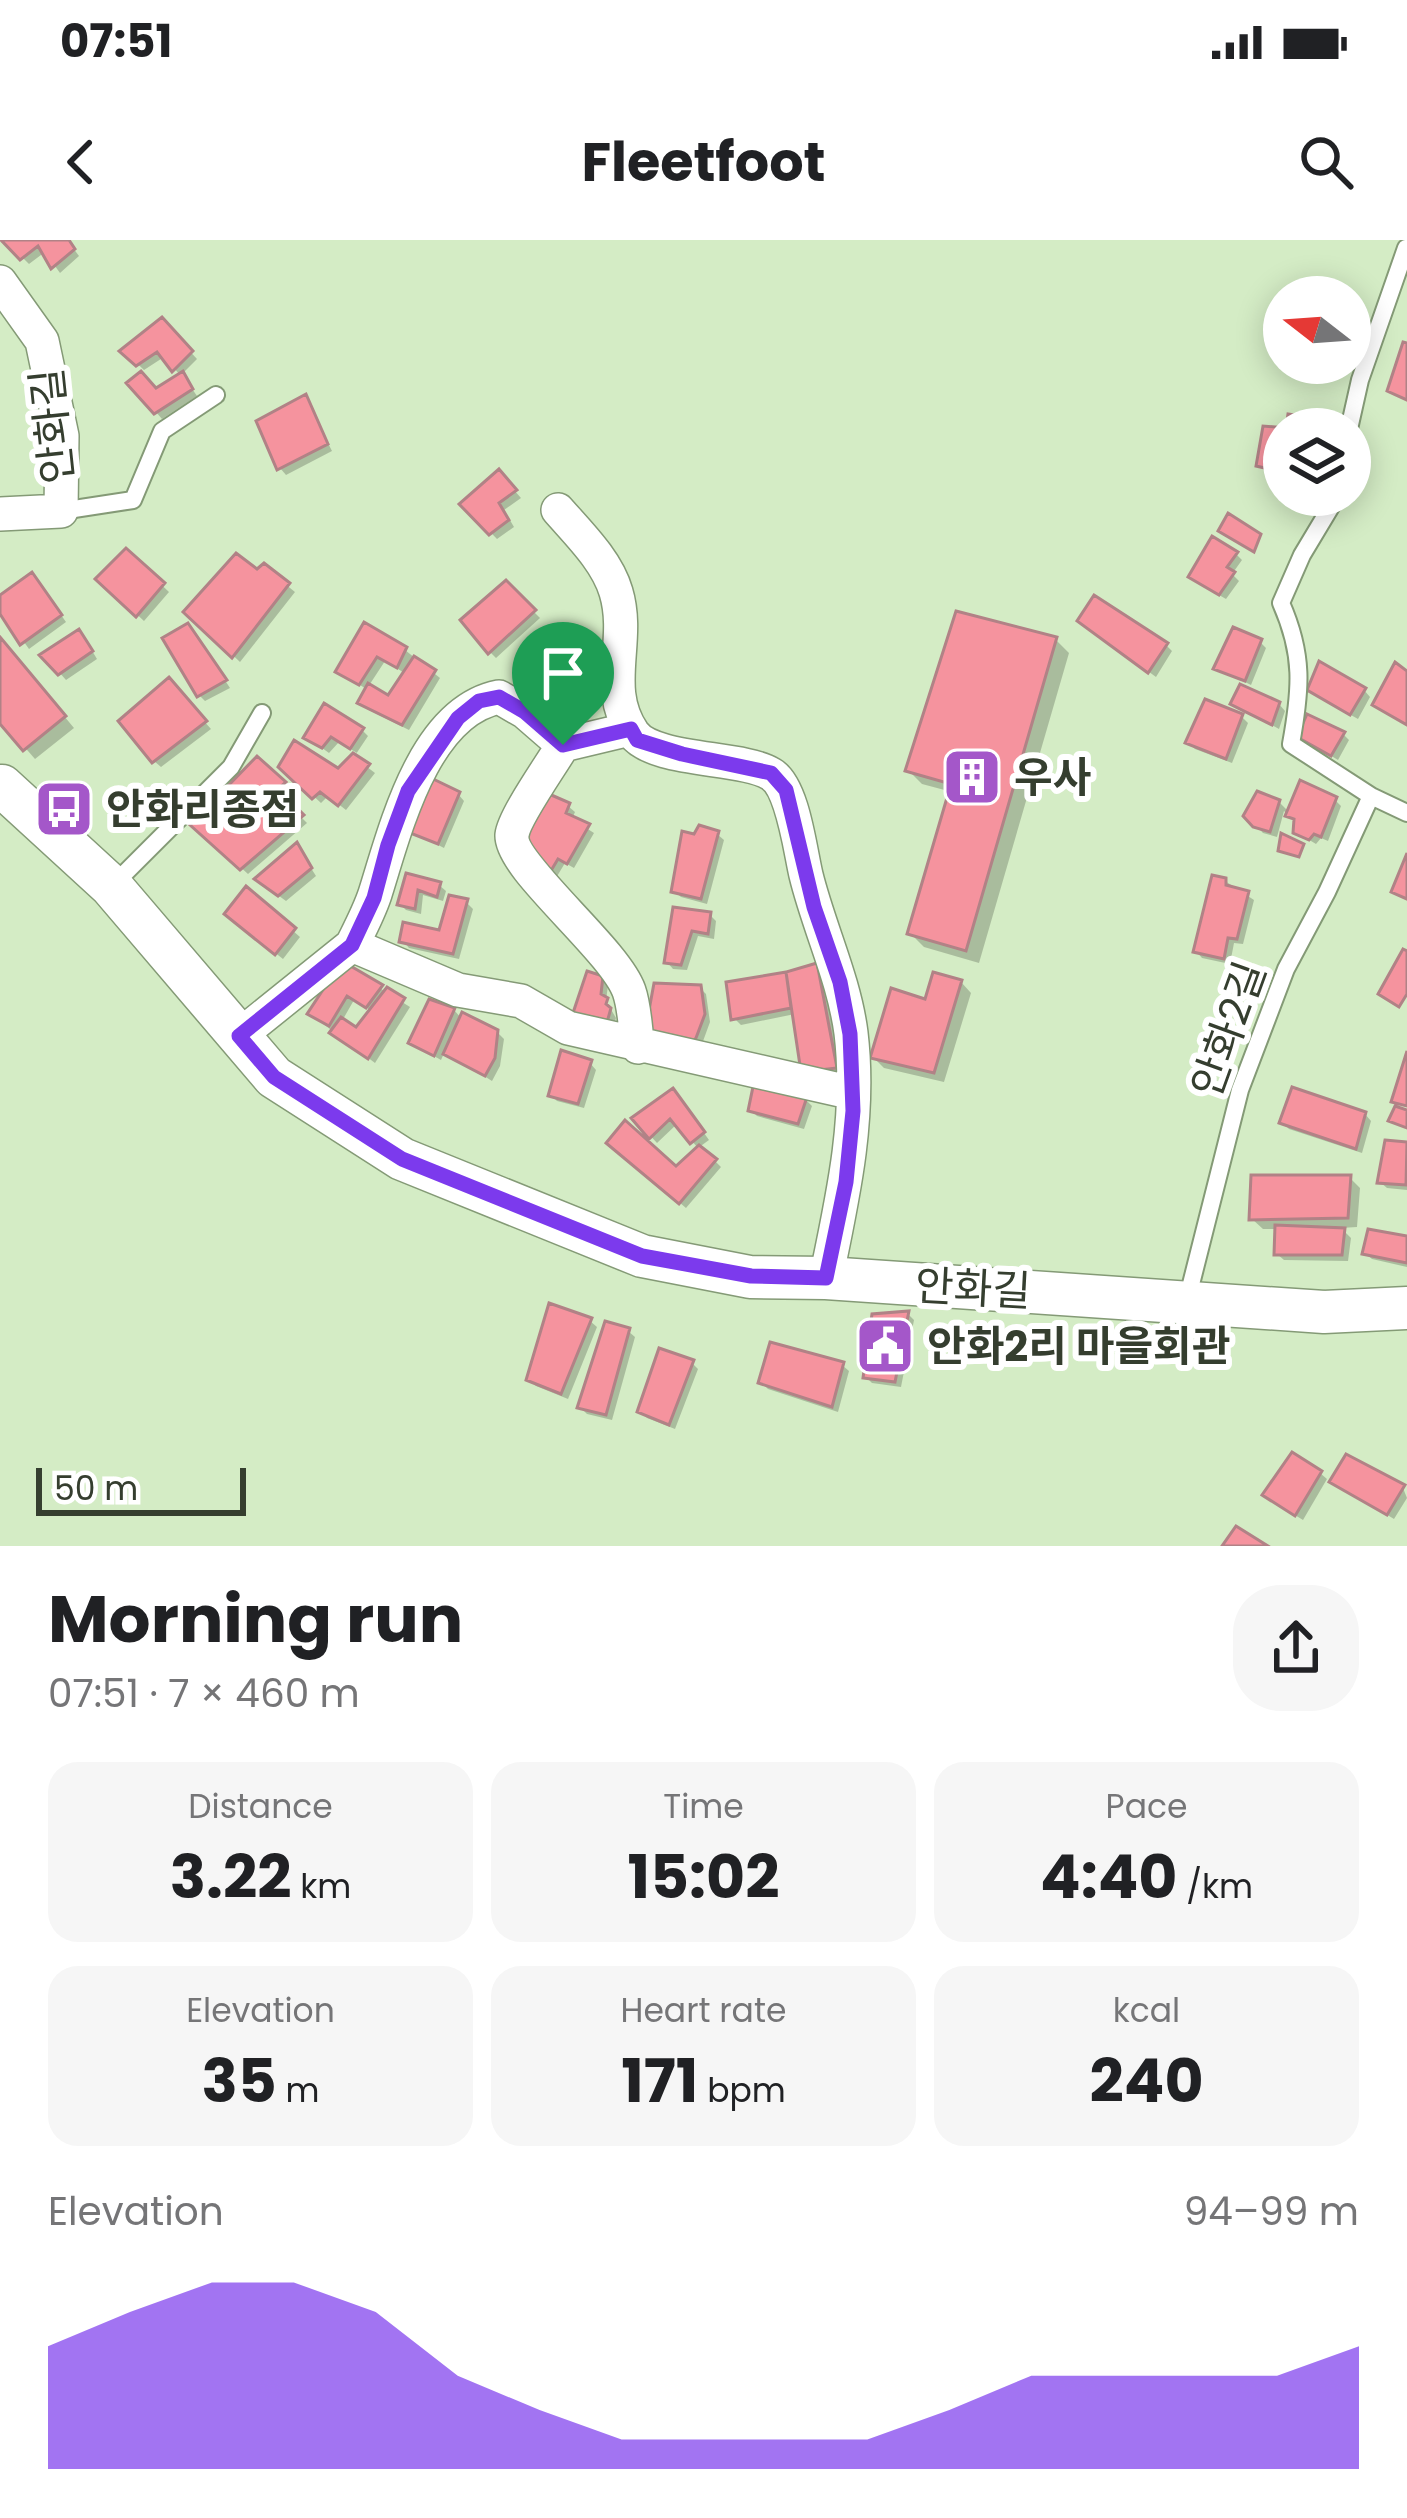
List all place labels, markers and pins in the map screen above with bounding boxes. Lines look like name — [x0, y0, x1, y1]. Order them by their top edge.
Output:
pin — [512, 622, 614, 745]
building icon: 우사 — [941, 746, 1003, 808]
place label: 우사 — [1014, 748, 1091, 807]
bus stop icon: 안화리종점 — [33, 778, 95, 840]
place label: 안화리종점 — [106, 780, 299, 839]
public building icon: 안화2리 마을회관 — [854, 1315, 916, 1377]
place label: 안화2리 마을회관 — [927, 1317, 1230, 1376]

